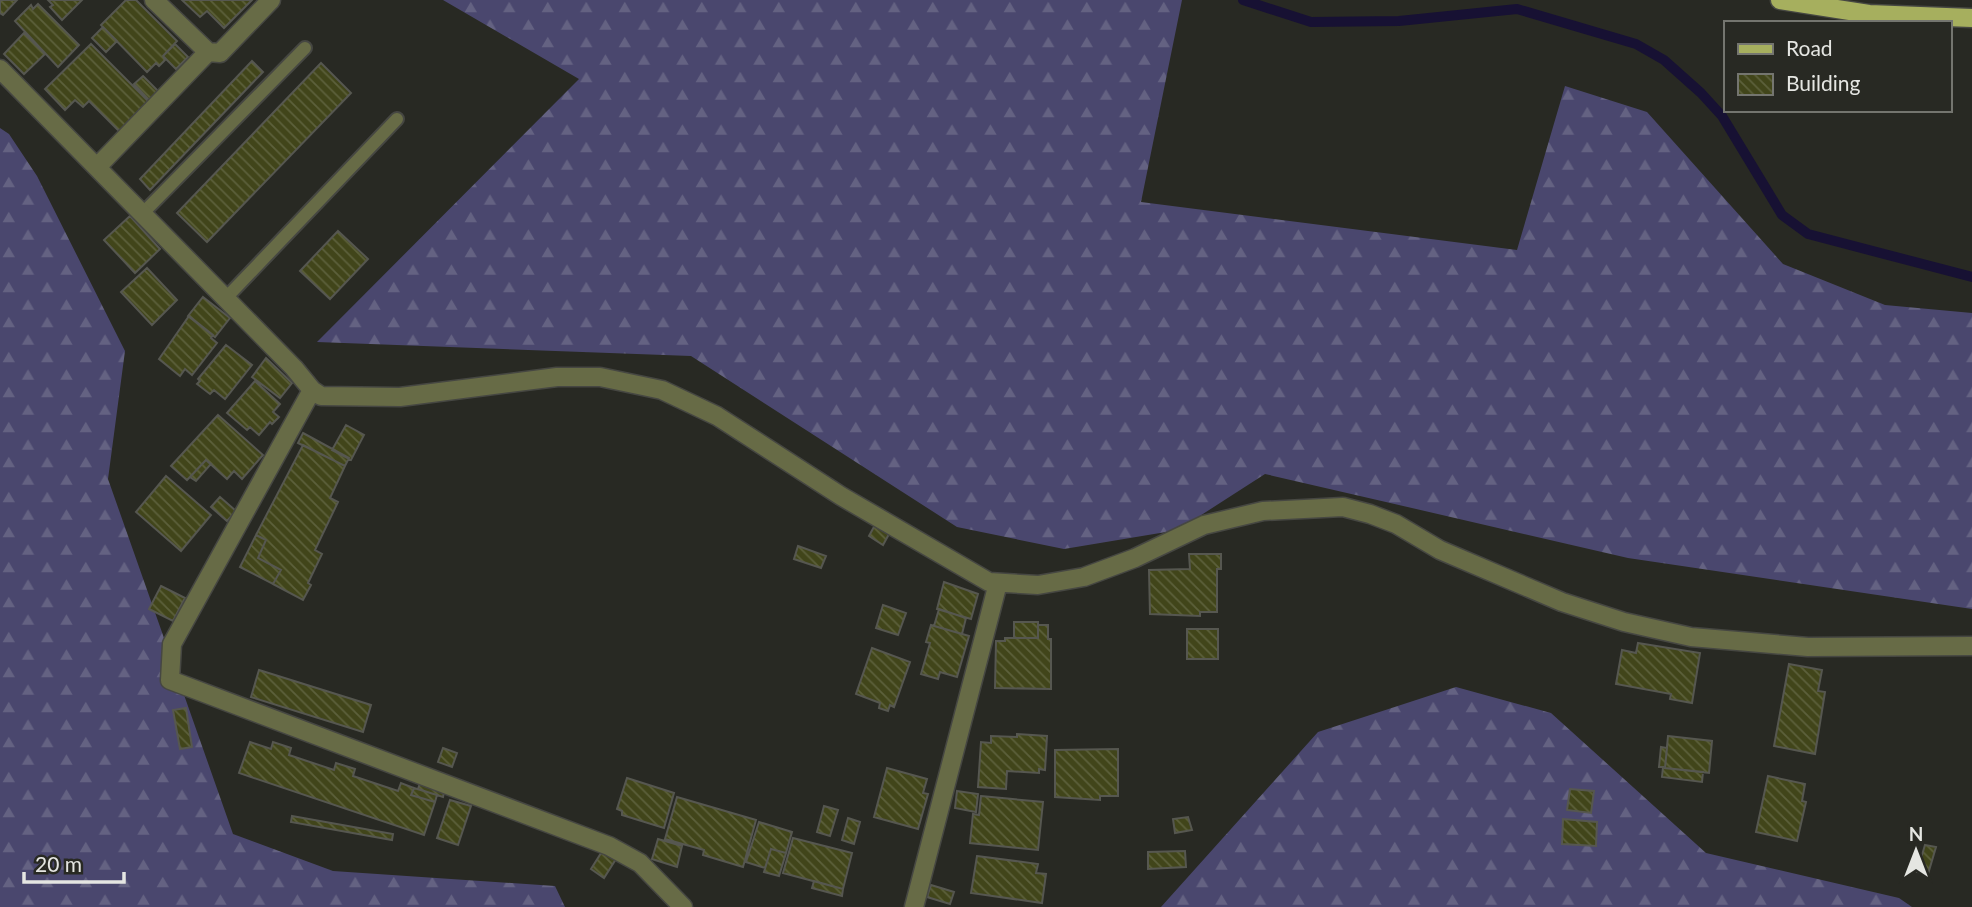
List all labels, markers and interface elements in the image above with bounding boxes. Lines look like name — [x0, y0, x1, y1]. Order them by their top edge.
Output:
legend — [1724, 21, 1951, 112]
text: Road — [1786, 35, 1833, 60]
text: Building — [1786, 70, 1861, 95]
north arrow — [1881, 816, 1951, 886]
text: N — [1909, 822, 1923, 845]
scale bar — [24, 841, 124, 885]
text: 20 m — [35, 851, 82, 876]

